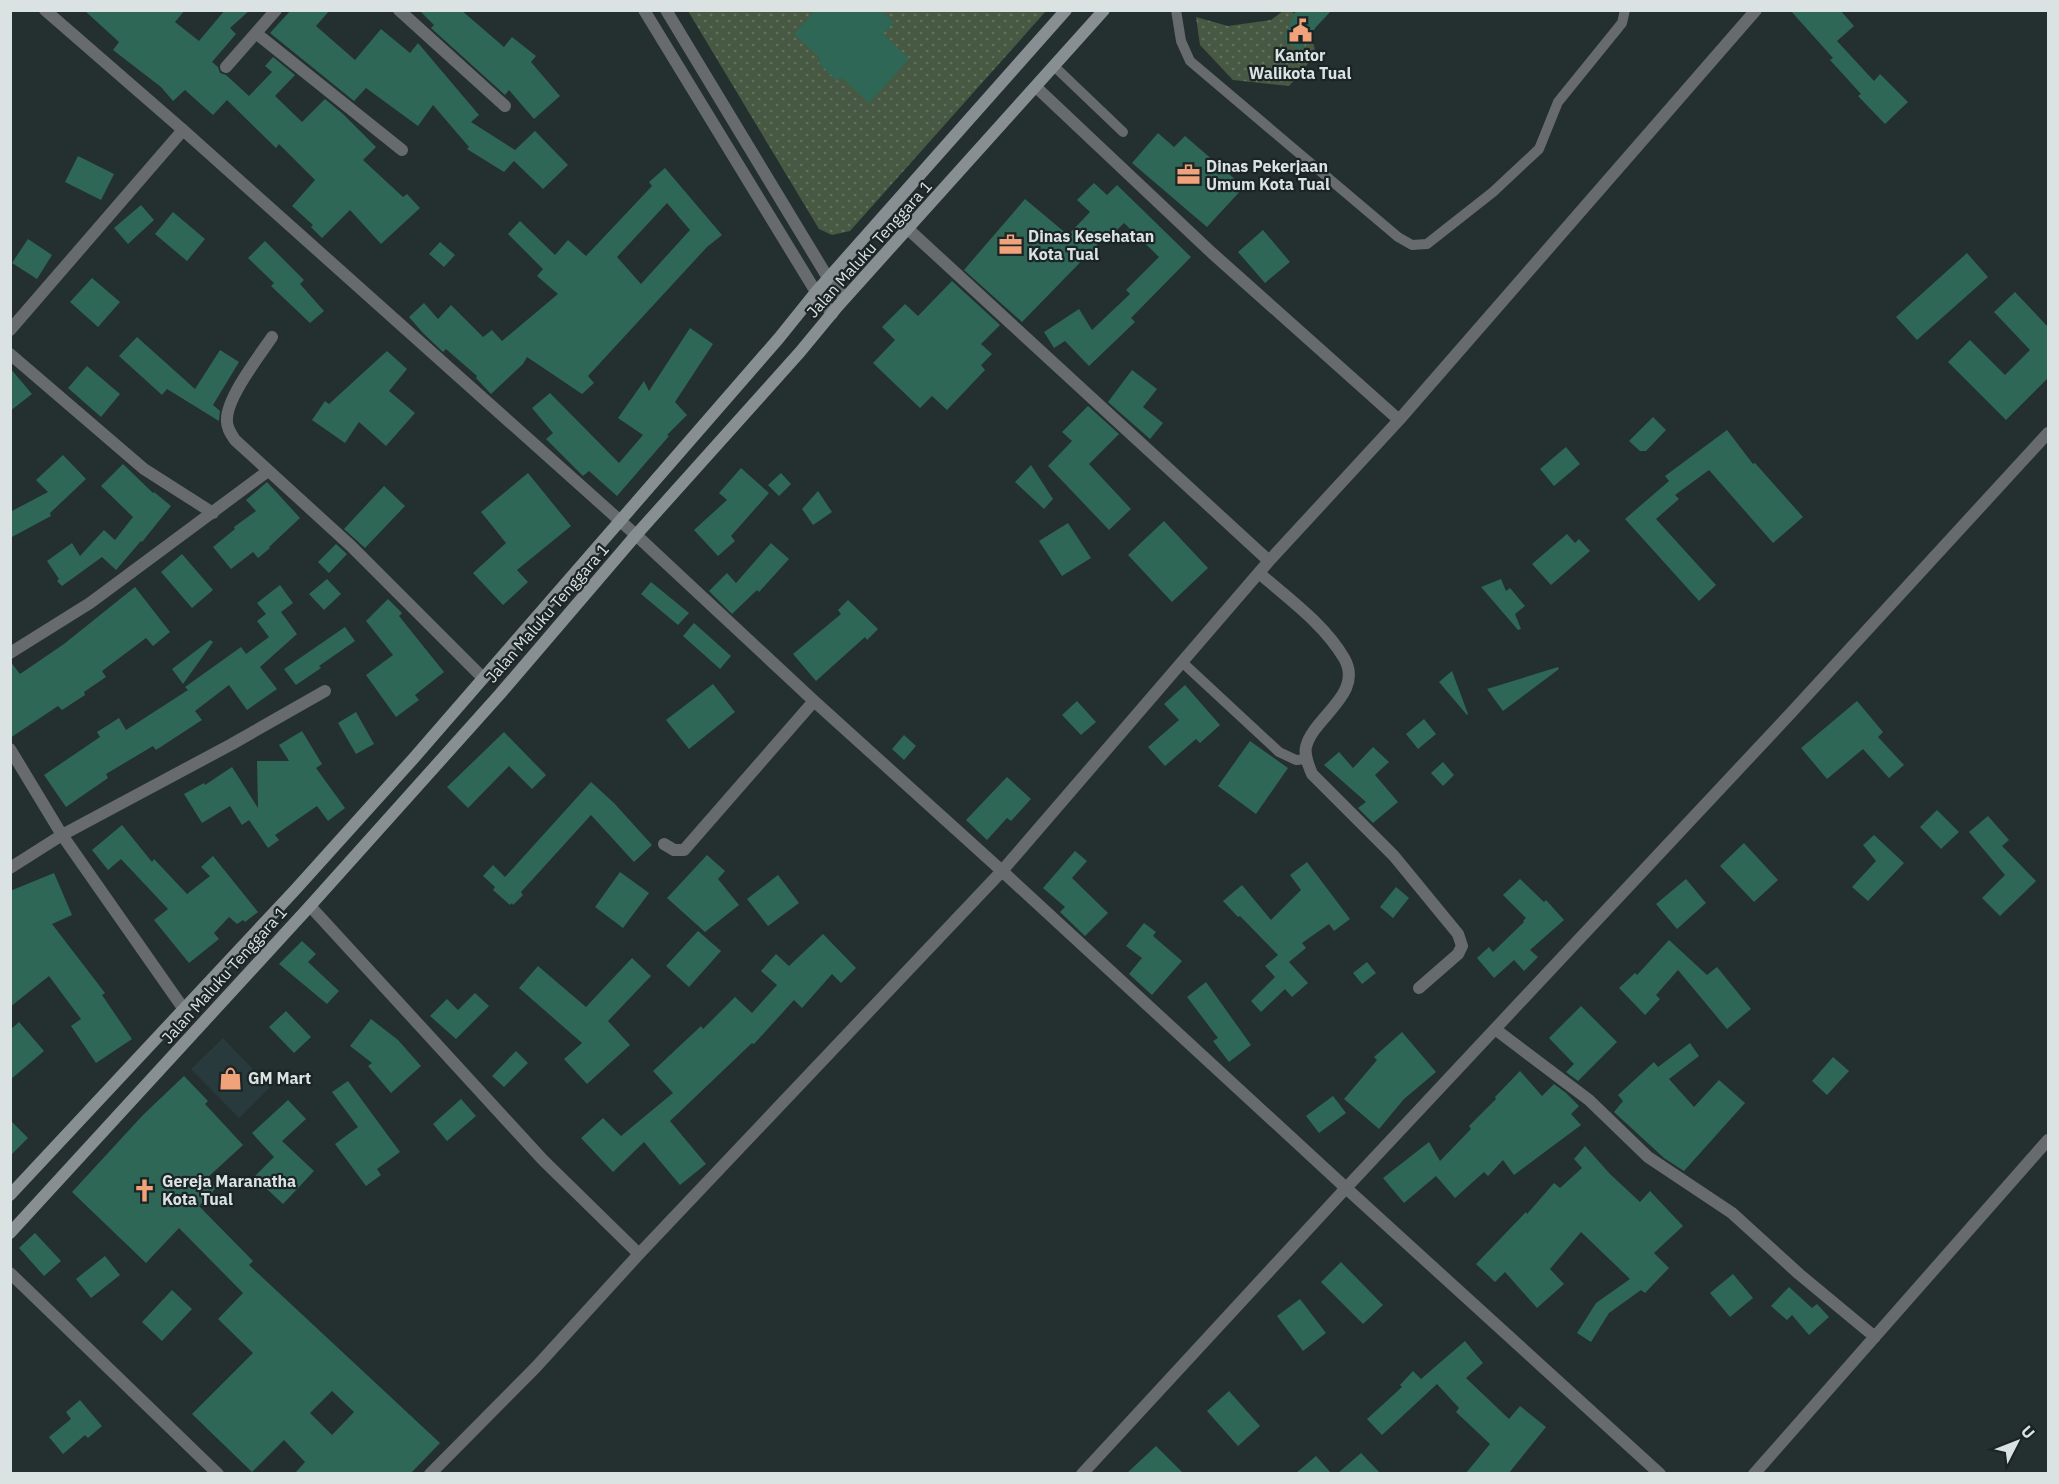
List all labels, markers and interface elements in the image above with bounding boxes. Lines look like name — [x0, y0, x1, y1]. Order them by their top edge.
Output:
public building icon: Kantor Walikota Tual — [1287, 17, 1313, 43]
place label: Kantor Walikota Tual — [1249, 45, 1351, 83]
place label: Dinas Pekerjaan Umum Kota Tual — [1206, 156, 1330, 194]
office icon: Dinas Pekerjaan Umum Kota Tual — [1175, 162, 1201, 188]
street label: Jalan Maluku Tenggara 1 — [802, 176, 936, 322]
place label: Dinas Kesehatan Kota Tual — [1028, 226, 1154, 264]
office icon: Dinas Kesehatan Kota Tual — [997, 232, 1023, 258]
street label: Jalan Maluku Tenggara 1 — [481, 539, 613, 687]
street label: Jalan Maluku Tenggara 1 — [157, 902, 291, 1048]
shop icon: GM Mart — [217, 1065, 243, 1091]
place label: GM Mart — [248, 1068, 311, 1088]
place label: Gereja Maranatha Kota Tual — [162, 1171, 296, 1209]
church icon: Gereja Maranatha Kota Tual — [131, 1177, 157, 1203]
north arrow — [1987, 1412, 2047, 1472]
text: U — [2017, 1421, 2039, 1443]

